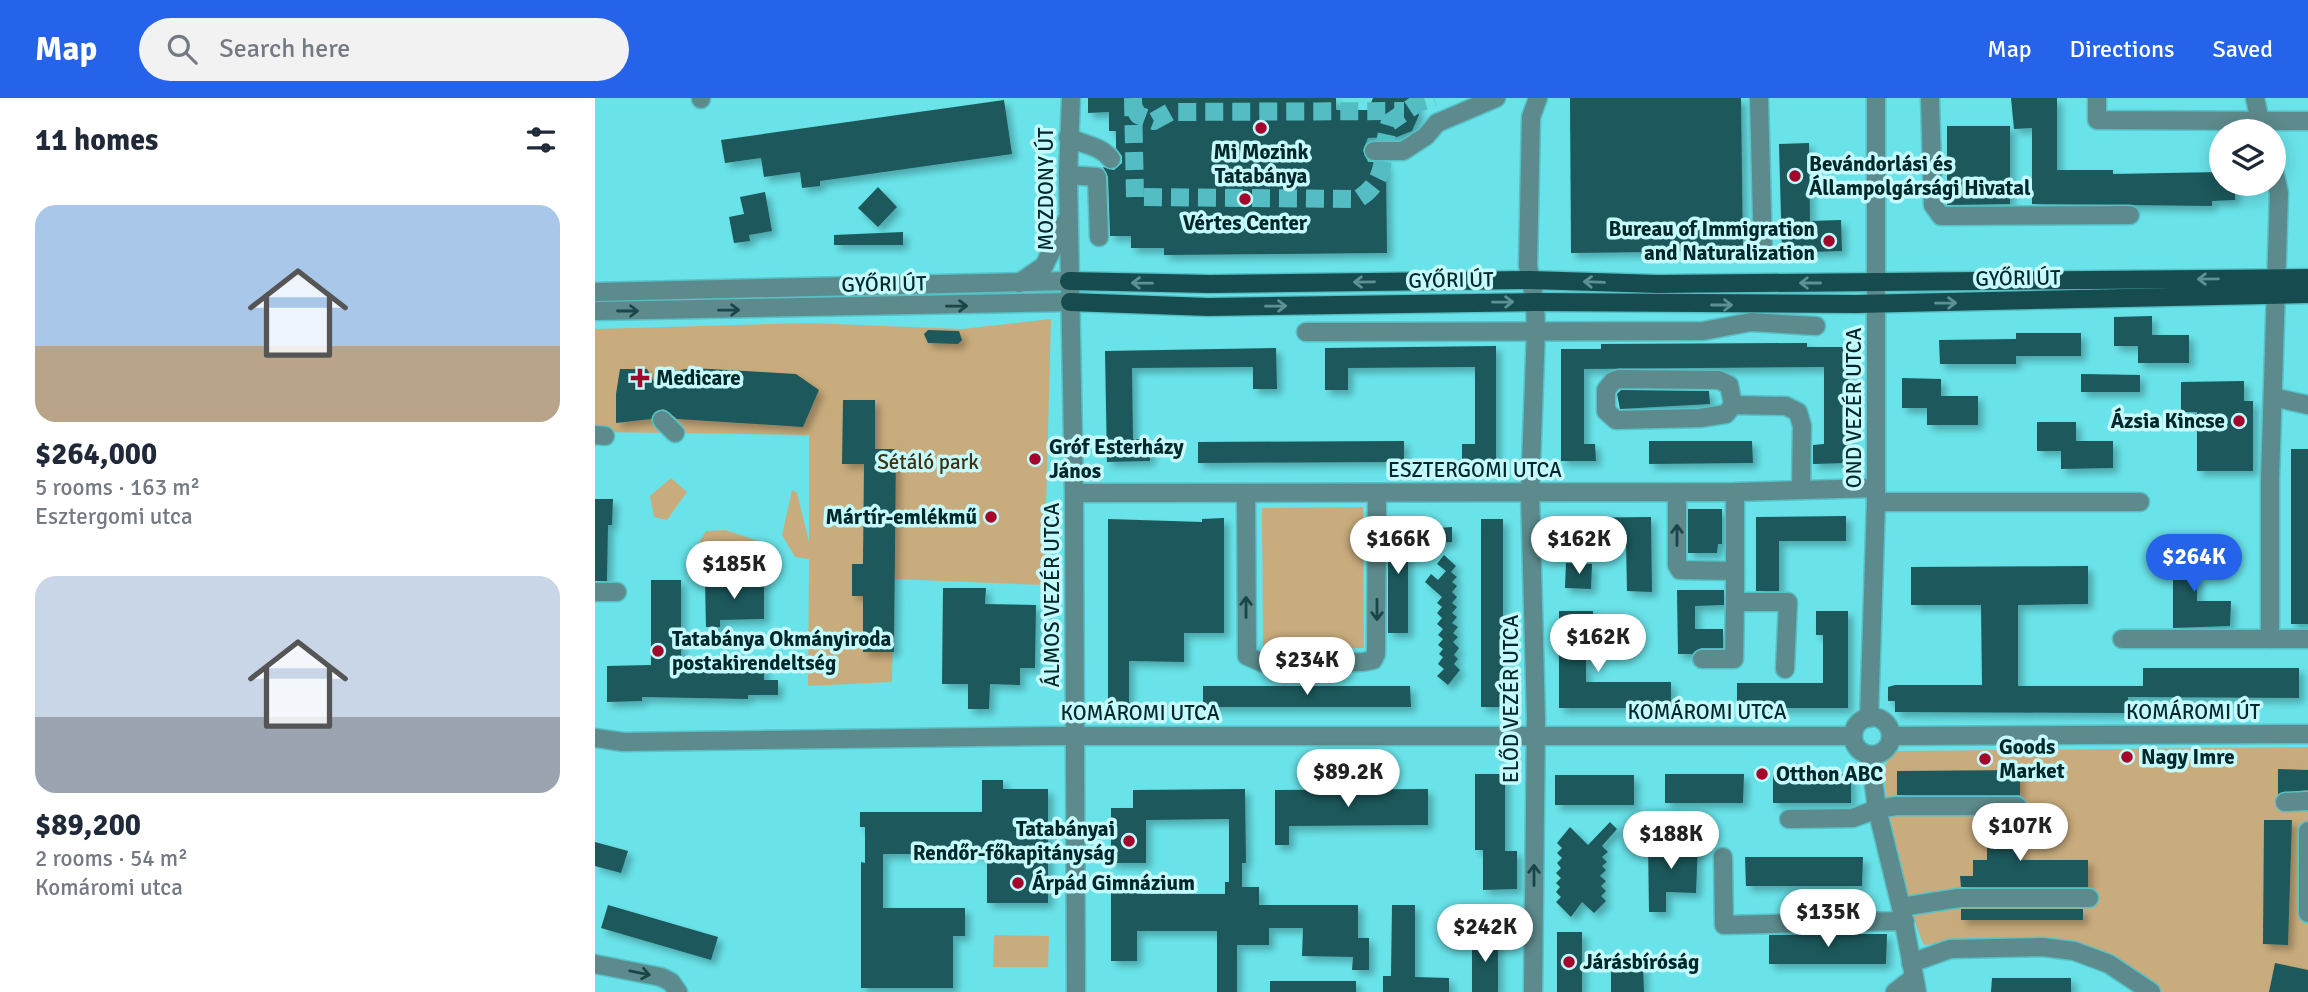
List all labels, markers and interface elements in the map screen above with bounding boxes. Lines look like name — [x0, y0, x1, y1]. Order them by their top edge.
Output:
search box — [139, 18, 629, 81]
text: Map — [35, 29, 97, 70]
icon: search — [163, 30, 201, 68]
text: Search here — [219, 33, 350, 65]
text: Map — [1987, 34, 2032, 64]
text: Directions — [2070, 34, 2175, 64]
text: Saved — [2213, 34, 2273, 64]
map controls — [2209, 119, 2286, 196]
button: layers — [2209, 119, 2286, 196]
marker: Mi Mozink Tatabánya — [1253, 120, 1269, 136]
icon: filters — [522, 121, 560, 159]
text: 11 homes — [35, 122, 158, 159]
street label: MOZDONY ÚT — [1033, 127, 1059, 251]
place label: Mi Mozink Tatabánya — [1214, 139, 1308, 189]
place label: Bevándorlási és Állampolgársági Hivatal — [1809, 151, 2031, 201]
marker: Bevándorlási és Állampolgársági Hivatal — [1787, 168, 1803, 184]
marker: Vértes Center — [1237, 191, 1253, 207]
place label: Vértes Center — [1183, 210, 1308, 236]
place label: Bureau of Immigration and Naturalization — [1609, 216, 1815, 266]
marker: Bureau of Immigration and Naturalization — [1821, 233, 1837, 249]
icon: home — [235, 250, 361, 376]
street label: GYŐRI ÚT — [1975, 264, 2061, 292]
street label: GYŐRI ÚT — [1408, 266, 1494, 294]
street label: GYŐRI ÚT — [841, 270, 927, 298]
one-way arrow — [2197, 272, 2220, 286]
one-way arrow — [1353, 275, 1376, 289]
one-way arrow — [1131, 276, 1154, 289]
one-way arrow — [1583, 276, 1606, 289]
one-way arrow — [1799, 276, 1822, 290]
one-way arrow — [1492, 296, 1515, 309]
one-way arrow — [1934, 296, 1957, 309]
one-way arrow — [1710, 298, 1733, 312]
one-way arrow — [945, 299, 968, 313]
one-way arrow — [1264, 299, 1287, 313]
one-way arrow — [718, 303, 741, 317]
one-way arrow — [616, 304, 639, 318]
street label: OND VEZÉR UTCA — [1841, 328, 1867, 488]
place label: Medicare — [656, 365, 741, 391]
marker: Medicare — [630, 368, 650, 388]
place label: Ázsia Kincse — [2111, 407, 2225, 434]
marker: Ázsia Kincse — [2231, 413, 2247, 429]
place label: Gróf Esterházy János — [1049, 434, 1184, 484]
text: $264,000 — [35, 436, 157, 473]
park label: Sétáló park — [877, 449, 979, 475]
marker: Gróf Esterházy János — [1027, 451, 1043, 467]
street label: ESZTERGOMI UTCA — [1388, 457, 1562, 483]
text: 5 rooms · 163 m² — [35, 473, 200, 502]
text: Esztergomi utca — [35, 502, 193, 531]
street label: ÁLMOS VEZÉR UTCA — [1039, 502, 1065, 687]
place label: Mártír-emlékmű — [826, 504, 977, 530]
marker: Mártír-emlékmű — [983, 509, 999, 525]
pin: $166K — [1349, 517, 1447, 576]
pin: $162K — [1530, 517, 1628, 576]
text: $166K — [1366, 524, 1430, 553]
text: $162K — [1547, 524, 1611, 553]
one-way arrow — [1670, 524, 1684, 547]
pin: $264K — [2145, 534, 2243, 594]
pin: $185K — [685, 542, 783, 601]
text: $264K — [2162, 542, 2226, 571]
text: $185K — [702, 549, 766, 578]
one-way arrow — [1239, 596, 1253, 619]
one-way arrow — [1370, 598, 1384, 621]
pin: $162K — [1549, 614, 1647, 674]
street label: ELŐD VEZÉR UTCA — [1498, 615, 1524, 783]
icon: home — [235, 621, 361, 747]
text: $162K — [1566, 622, 1630, 651]
place label: Tatabánya Okmányiroda postakirendeltség — [672, 626, 892, 676]
pin: $234K — [1258, 638, 1356, 697]
marker: Tatabánya Okmányiroda postakirendeltség — [650, 643, 666, 659]
text: $234K — [1275, 645, 1339, 674]
street label: KOMÁROMI UTCA — [1627, 699, 1787, 725]
street label: KOMÁROMI ÚT — [2126, 699, 2261, 725]
street label: KOMÁROMI UTCA — [1060, 700, 1220, 726]
place label: Goods Market — [1999, 734, 2065, 784]
place label: Nagy Imre — [2141, 744, 2235, 770]
marker: Nagy Imre — [2119, 749, 2135, 765]
pin: $89.2K — [1291, 750, 1405, 809]
marker: Goods Market — [1977, 751, 1993, 767]
text: $89.2K — [1313, 757, 1383, 786]
place label: Otthon ABC — [1776, 761, 1883, 787]
marker: Otthon ABC — [1754, 766, 1770, 782]
pin: $107K — [1971, 804, 2069, 863]
text: $89,200 — [35, 807, 141, 844]
text: $107K — [1988, 811, 2052, 840]
pin: $188K — [1622, 812, 1720, 871]
place label: Tatabányai Rendőr-főkapitányság — [913, 816, 1115, 866]
text: $188K — [1639, 819, 1703, 848]
marker: Tatabányai Rendőr-főkapitányság — [1121, 833, 1137, 849]
text: 2 rooms · 54 m² — [35, 844, 188, 873]
one-way arrow — [1527, 864, 1541, 887]
place label: Árpád Gimnázium — [1032, 869, 1195, 896]
text: Komáromi utca — [35, 873, 183, 902]
marker: Árpád Gimnázium — [1010, 875, 1026, 891]
pin: $135K — [1779, 890, 1877, 949]
text: $135K — [1796, 897, 1860, 926]
pin: $242K — [1436, 904, 1534, 964]
text: $242K — [1453, 912, 1517, 941]
place label: Járásbíróság — [1583, 949, 1699, 975]
marker: Járásbíróság — [1561, 954, 1577, 970]
one-way arrow — [628, 966, 651, 980]

